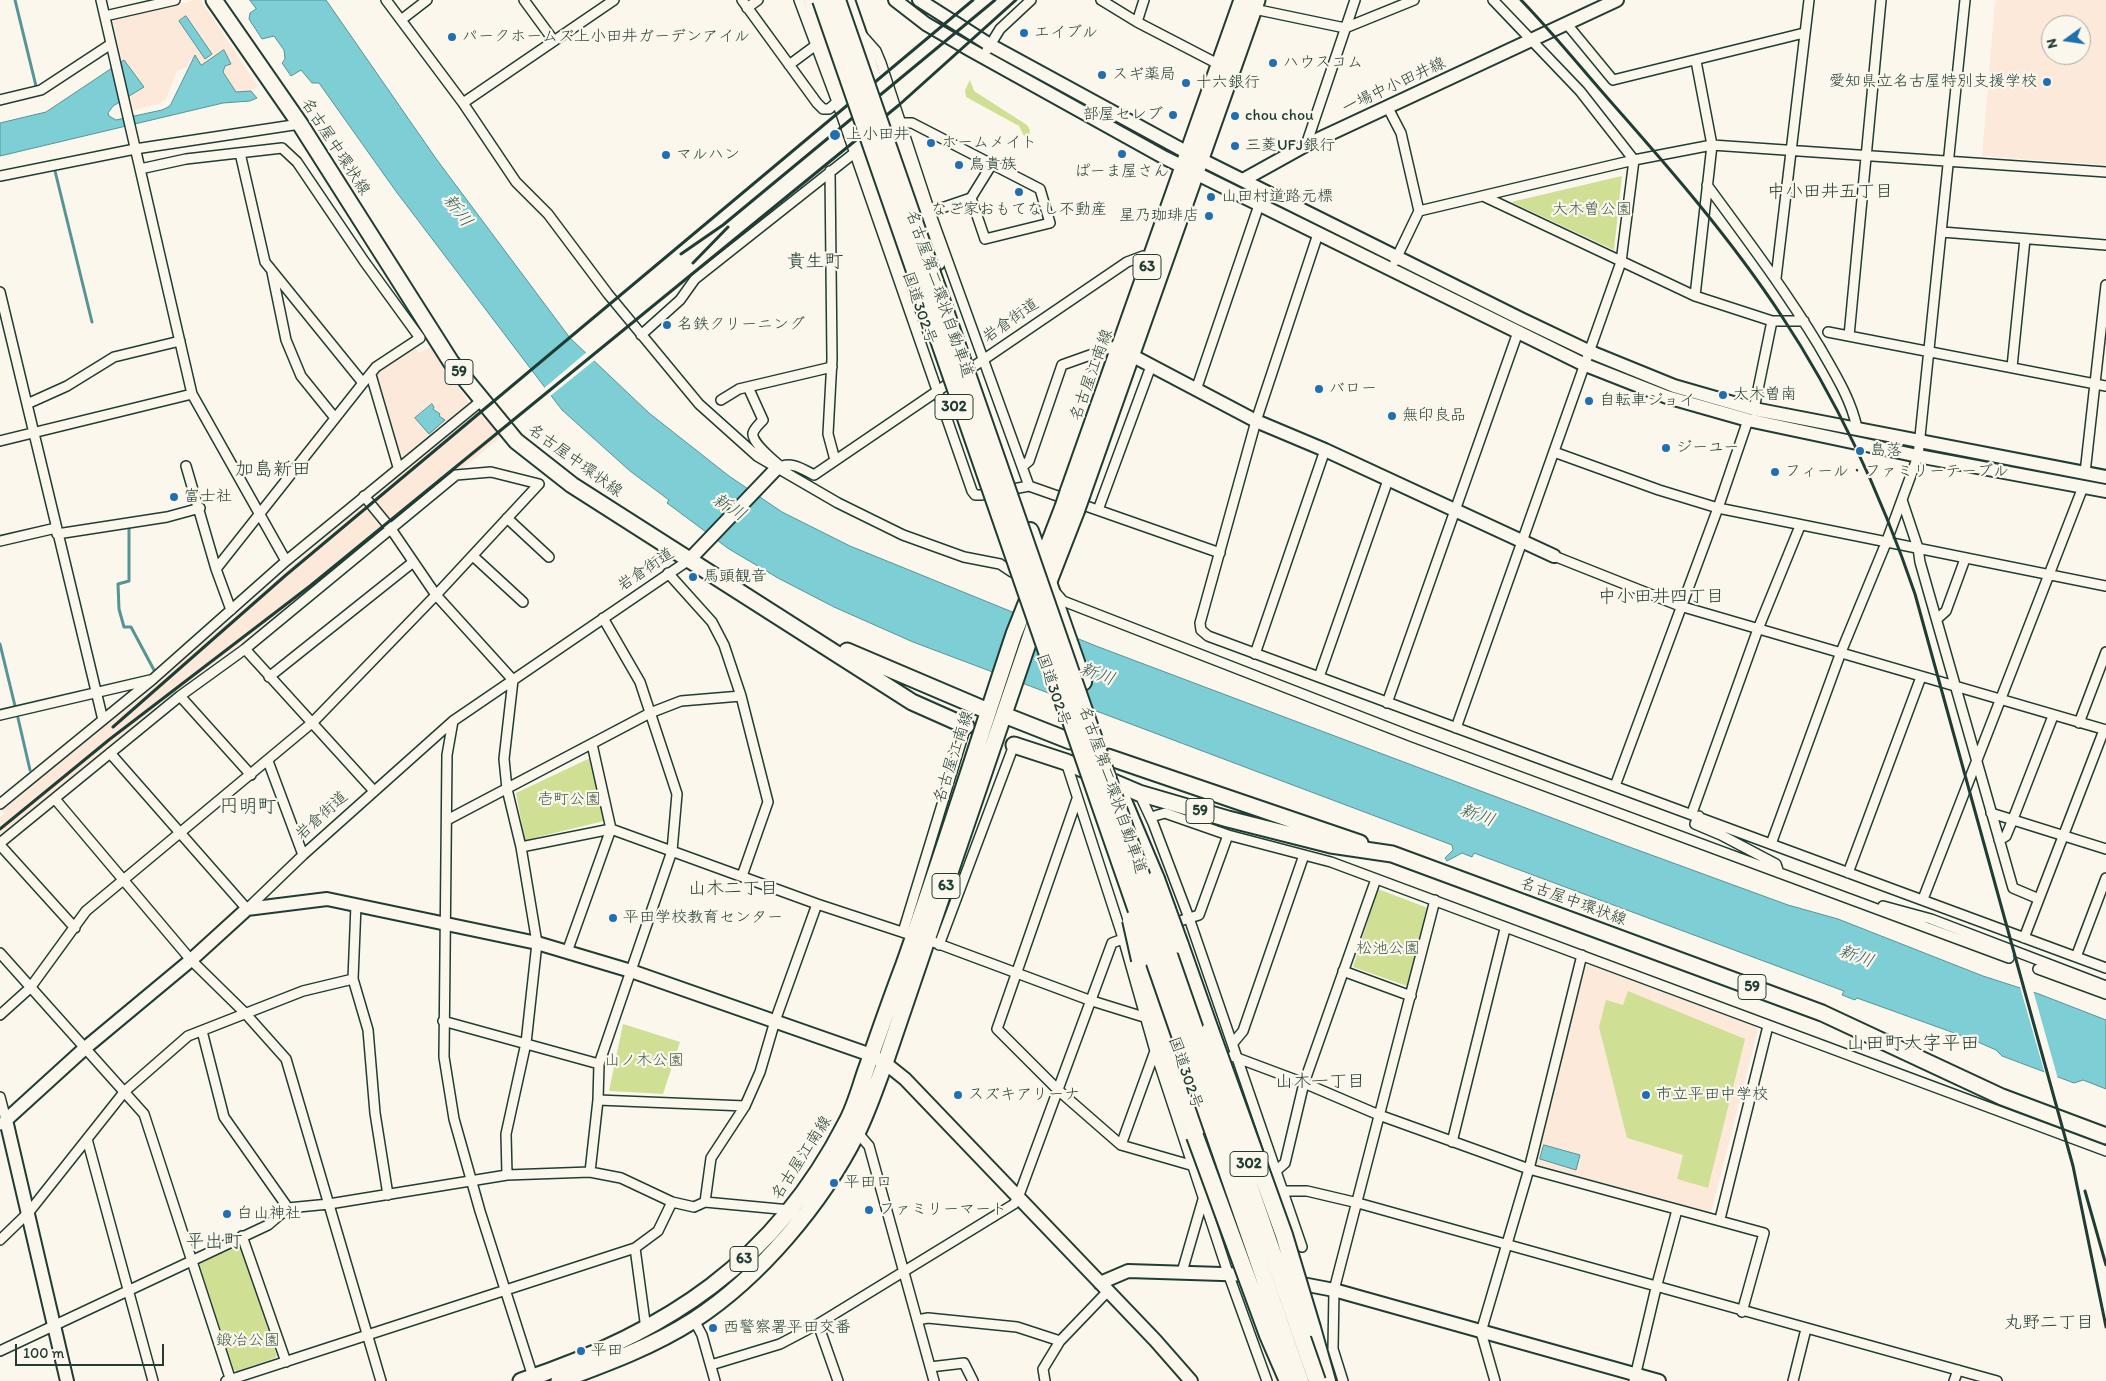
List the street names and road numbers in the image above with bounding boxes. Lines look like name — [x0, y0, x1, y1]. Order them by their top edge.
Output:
street label: 一場中小田井線 — [1339, 54, 1449, 118]
street label: 名古屋中環状線 — [296, 95, 374, 199]
street label: 名古屋第二環状自動車道 — [901, 208, 977, 380]
road number: 63 — [1133, 254, 1161, 280]
street label: 国道302号 — [898, 269, 940, 347]
street label: 岩倉街道 — [979, 295, 1043, 347]
street label: 名古屋江南線 — [1067, 327, 1117, 423]
road number: 59 — [445, 360, 473, 384]
road number: 302 — [935, 394, 973, 420]
street label: 名古屋中環状線 — [524, 420, 626, 502]
street label: 岩倉街道 — [614, 544, 678, 596]
street label: 国道302号 — [1032, 651, 1074, 729]
street label: 名古屋第二環状自動車道 — [1074, 704, 1150, 876]
street label: 名古屋江南線 — [930, 708, 978, 806]
street label: 岩倉街道 — [292, 787, 352, 845]
road number: 59 — [1186, 798, 1214, 824]
road number: 63 — [932, 874, 960, 898]
street label: 名古屋中環状線 — [1517, 874, 1629, 930]
road number: 59 — [1738, 974, 1766, 1000]
street label: 国道302号 — [1164, 1034, 1206, 1112]
street label: 名古屋江南線 — [768, 1113, 836, 1203]
road number: 302 — [1230, 1152, 1268, 1176]
road number: 63 — [730, 1246, 758, 1272]

